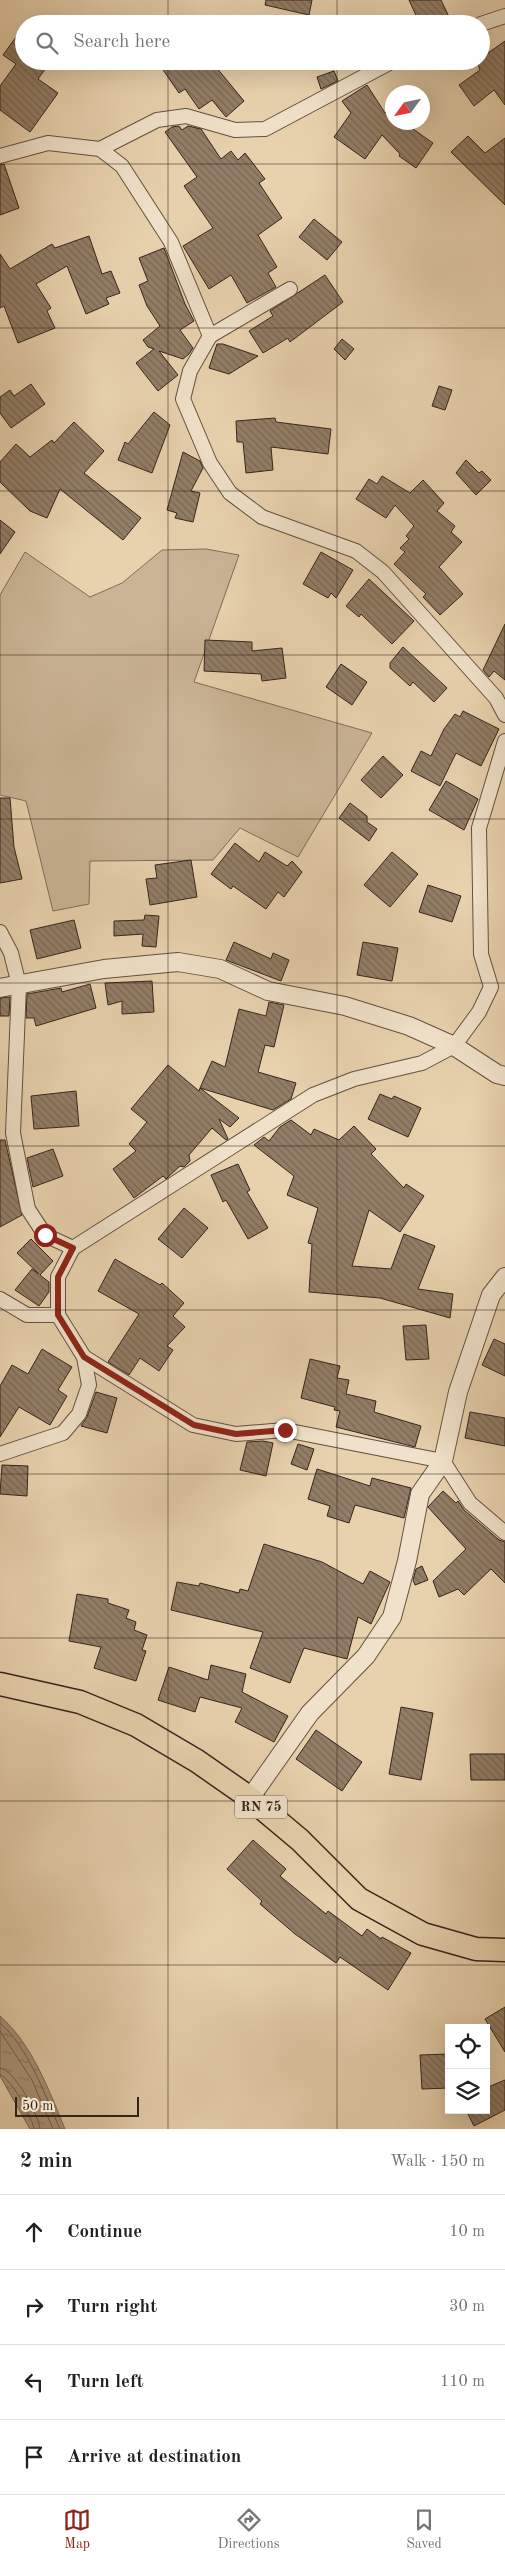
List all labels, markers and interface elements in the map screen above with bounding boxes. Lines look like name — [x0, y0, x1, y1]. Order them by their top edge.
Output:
search box — [15, 15, 490, 70]
icon: search — [33, 29, 61, 57]
text: Search here — [73, 33, 170, 52]
north arrow — [385, 85, 430, 130]
route start — [34, 1224, 57, 1247]
route end — [274, 1419, 297, 1442]
road number: RN 75 — [235, 1795, 287, 1818]
map controls — [445, 2024, 490, 2114]
button: locate — [445, 2024, 490, 2069]
button: layers — [445, 2069, 490, 2114]
scale bar — [15, 2094, 139, 2117]
text: 50 m — [22, 2099, 53, 2113]
text: 2 min — [20, 2151, 73, 2172]
text: Walk · 150 m — [390, 2154, 485, 2170]
icon: ahead — [20, 2218, 48, 2246]
text: Continue — [67, 2223, 142, 2242]
text: 10 m — [449, 2224, 485, 2240]
icon: right — [20, 2293, 48, 2321]
text: Turn right — [67, 2298, 157, 2317]
text: 30 m — [449, 2299, 485, 2315]
icon: left — [20, 2368, 48, 2396]
text: Turn left — [67, 2373, 144, 2392]
text: 110 m — [440, 2374, 485, 2390]
icon: arrive — [20, 2443, 48, 2471]
text: Arrive at destination — [67, 2448, 241, 2467]
tab: Map — [63, 2506, 91, 2553]
tab: Directions — [218, 2506, 280, 2553]
tab: Saved — [406, 2506, 442, 2553]

